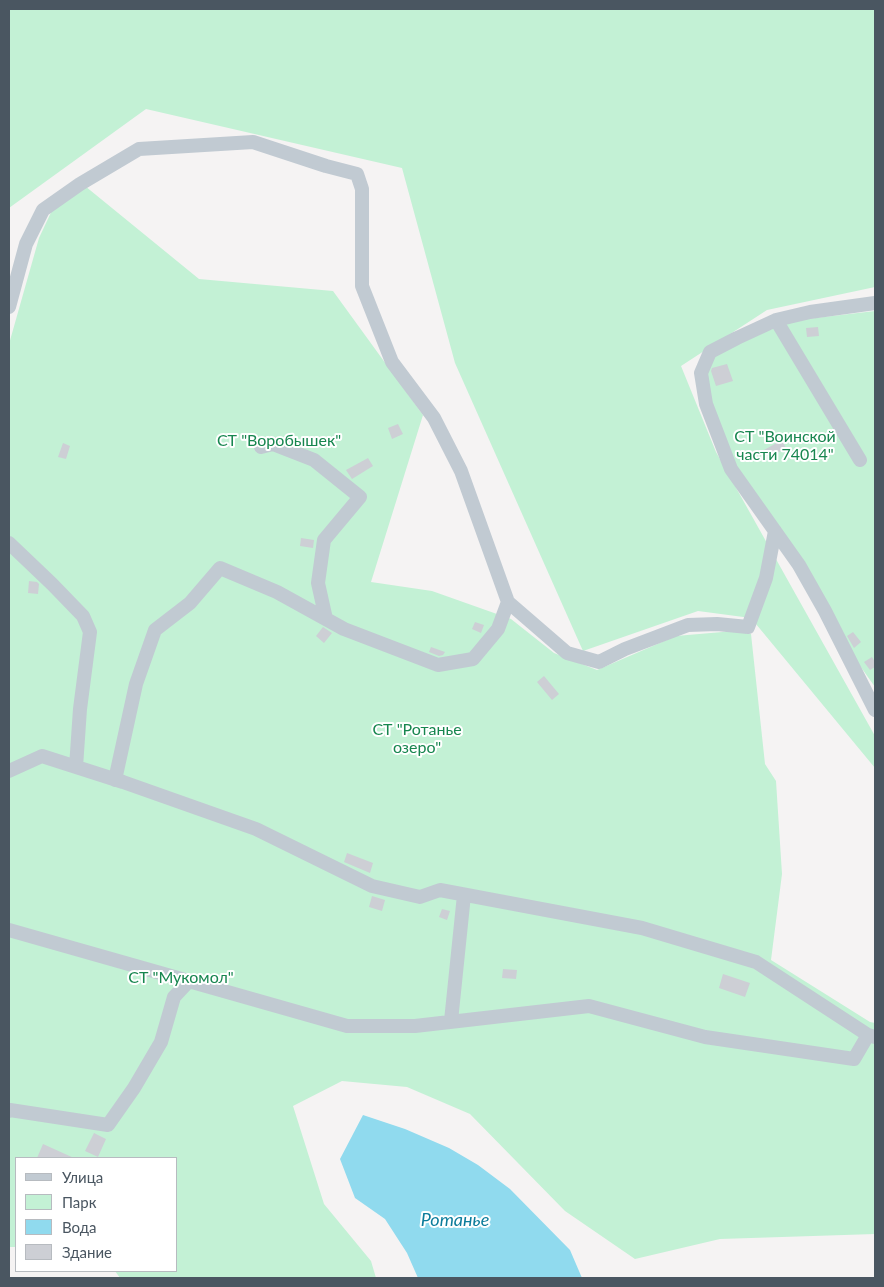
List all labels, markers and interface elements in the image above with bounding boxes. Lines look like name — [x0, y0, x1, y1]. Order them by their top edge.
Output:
park label: СТ "Воинской части 74014" — [734, 427, 836, 465]
park label: СТ "Воробышек" — [217, 431, 341, 451]
park label: СТ "Ротанье озеро" — [372, 720, 462, 758]
park label: СТ "Мукомол" — [128, 968, 234, 988]
legend — [15, 1157, 178, 1272]
text: Улица — [62, 1168, 103, 1186]
text: Парк — [62, 1193, 96, 1211]
water label: Ротанье — [421, 1209, 489, 1231]
text: Вода — [62, 1218, 97, 1236]
text: Здание — [62, 1243, 112, 1261]

